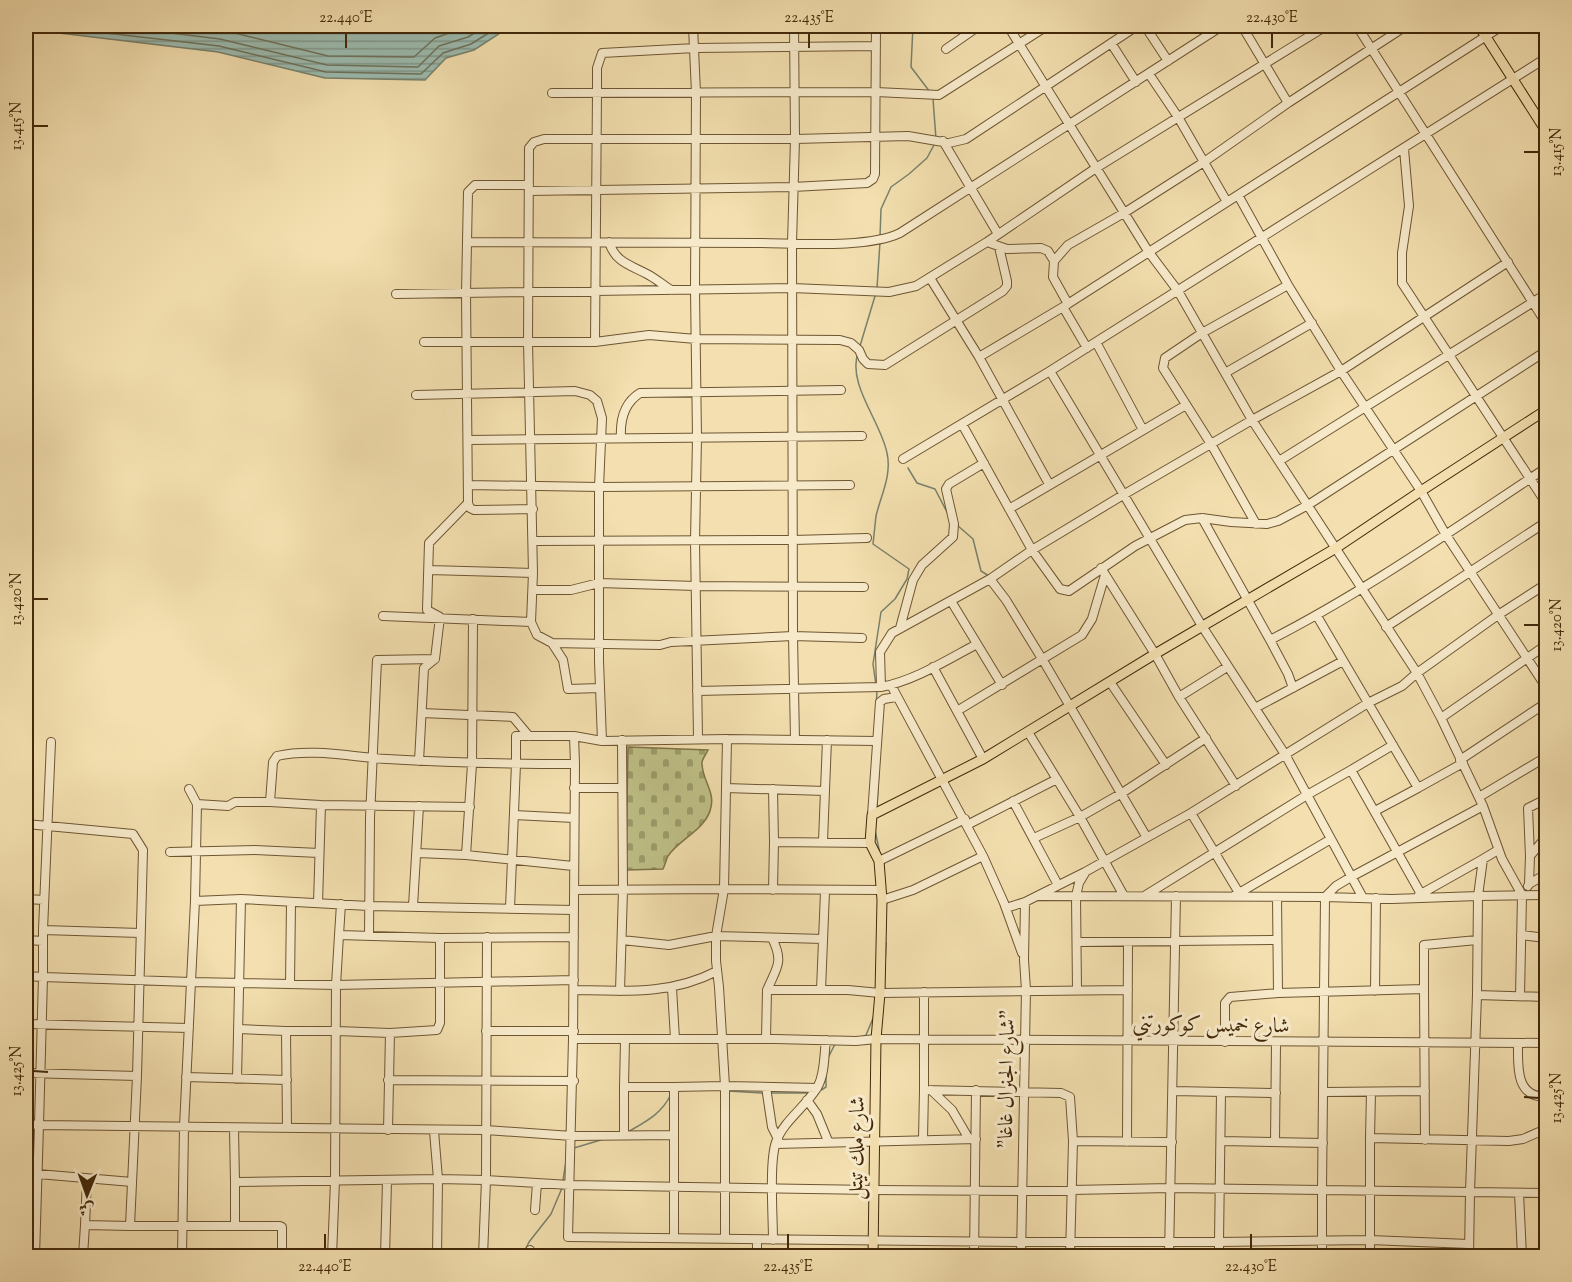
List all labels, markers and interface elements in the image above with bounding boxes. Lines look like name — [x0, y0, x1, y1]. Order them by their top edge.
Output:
text: 22.440°E — [319, 8, 373, 29]
text: 22.435°E — [784, 8, 834, 29]
text: 22.430°E — [1246, 8, 1298, 29]
text: 13.415°N — [7, 102, 28, 150]
text: 13.415°N — [1547, 128, 1568, 176]
text: 13.420°N — [7, 572, 28, 626]
text: 13.420°N — [1547, 598, 1568, 652]
street label: "شارع الجنرال غاغا" — [992, 1009, 1025, 1149]
street label: شارع خميس كوكورتني — [1132, 1010, 1290, 1044]
text: 13.425°N — [7, 1046, 28, 1096]
text: 13.425°N — [1547, 1073, 1568, 1123]
street label: شارع ملك تيتل — [842, 1096, 875, 1200]
north arrow — [57, 1165, 117, 1225]
text: ش — [79, 1196, 95, 1219]
text: 22.440°E — [298, 1257, 352, 1278]
text: 22.435°E — [763, 1257, 813, 1278]
text: 22.430°E — [1225, 1257, 1277, 1278]

